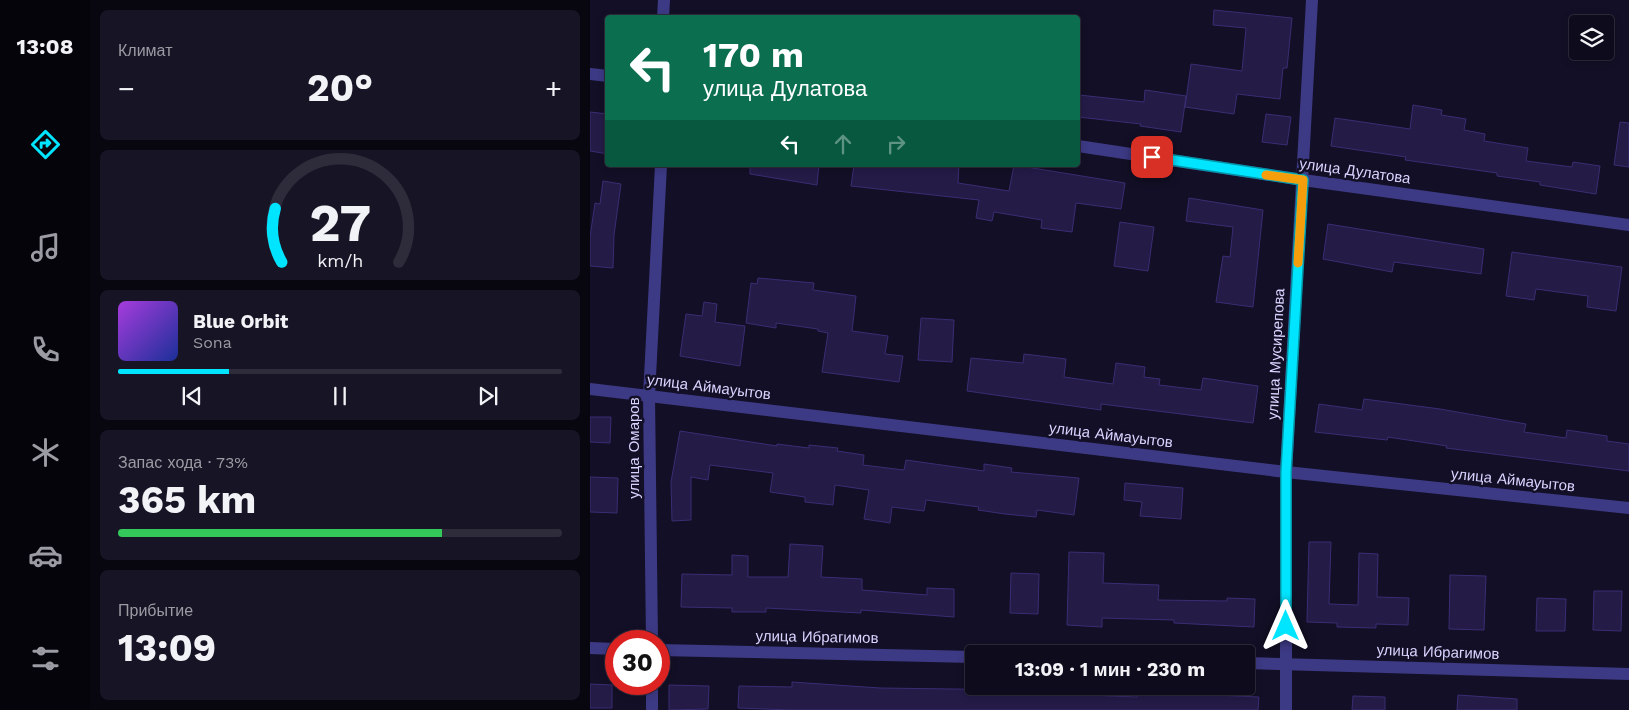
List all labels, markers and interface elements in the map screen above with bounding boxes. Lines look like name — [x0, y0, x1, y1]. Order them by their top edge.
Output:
map controls — [1569, 15, 1614, 60]
button: layers — [1569, 15, 1614, 60]
text: 13:08 — [16, 34, 74, 59]
text: 170 m — [703, 34, 804, 76]
icon: left — [620, 35, 685, 100]
text: Климат — [118, 41, 172, 60]
text: 20° — [307, 66, 373, 110]
text: − — [118, 72, 135, 105]
text: + — [545, 72, 562, 105]
text: улица Дулатова — [703, 76, 867, 101]
icon: directions — [28, 127, 63, 162]
icon: left — [776, 130, 804, 158]
icon: ahead — [829, 130, 857, 158]
icon: right — [882, 130, 910, 158]
pin — [1131, 136, 1173, 178]
icon: arrive — [1138, 143, 1166, 171]
street label: улица Дулатова — [1298, 154, 1412, 188]
text: 27 — [309, 193, 371, 254]
icon: music — [28, 230, 63, 265]
text: km/h — [317, 250, 363, 271]
street label: улица Мусирепова — [1264, 287, 1288, 420]
text: Blue Orbit — [193, 310, 288, 333]
icon: phone — [28, 332, 63, 367]
text: Sona — [193, 333, 232, 352]
street label: улица Аймауытов — [646, 370, 772, 404]
icon: previous — [178, 382, 206, 410]
icon: pause — [326, 382, 354, 410]
icon: next — [474, 382, 502, 410]
street label: улица Омаров — [625, 397, 643, 499]
street label: улица Аймауытов — [1048, 418, 1174, 452]
icon: climate — [28, 435, 63, 470]
text: Запас хода · 73% — [118, 453, 248, 472]
street label: улица Аймауытов — [1450, 465, 1576, 495]
text: 365 km — [118, 478, 256, 522]
icon: car — [28, 538, 63, 573]
position arrow — [1259, 599, 1311, 651]
text: Прибытие — [118, 601, 193, 620]
text: 13:09 — [118, 626, 216, 670]
street label: улица Ибрагимов — [755, 627, 879, 647]
speed limit sign: 30 — [605, 630, 670, 695]
icon: filters — [28, 641, 63, 676]
street label: улица Ибрагимов — [1376, 641, 1500, 663]
text: 13:09 · 1 мин · 230 m — [1015, 658, 1205, 681]

